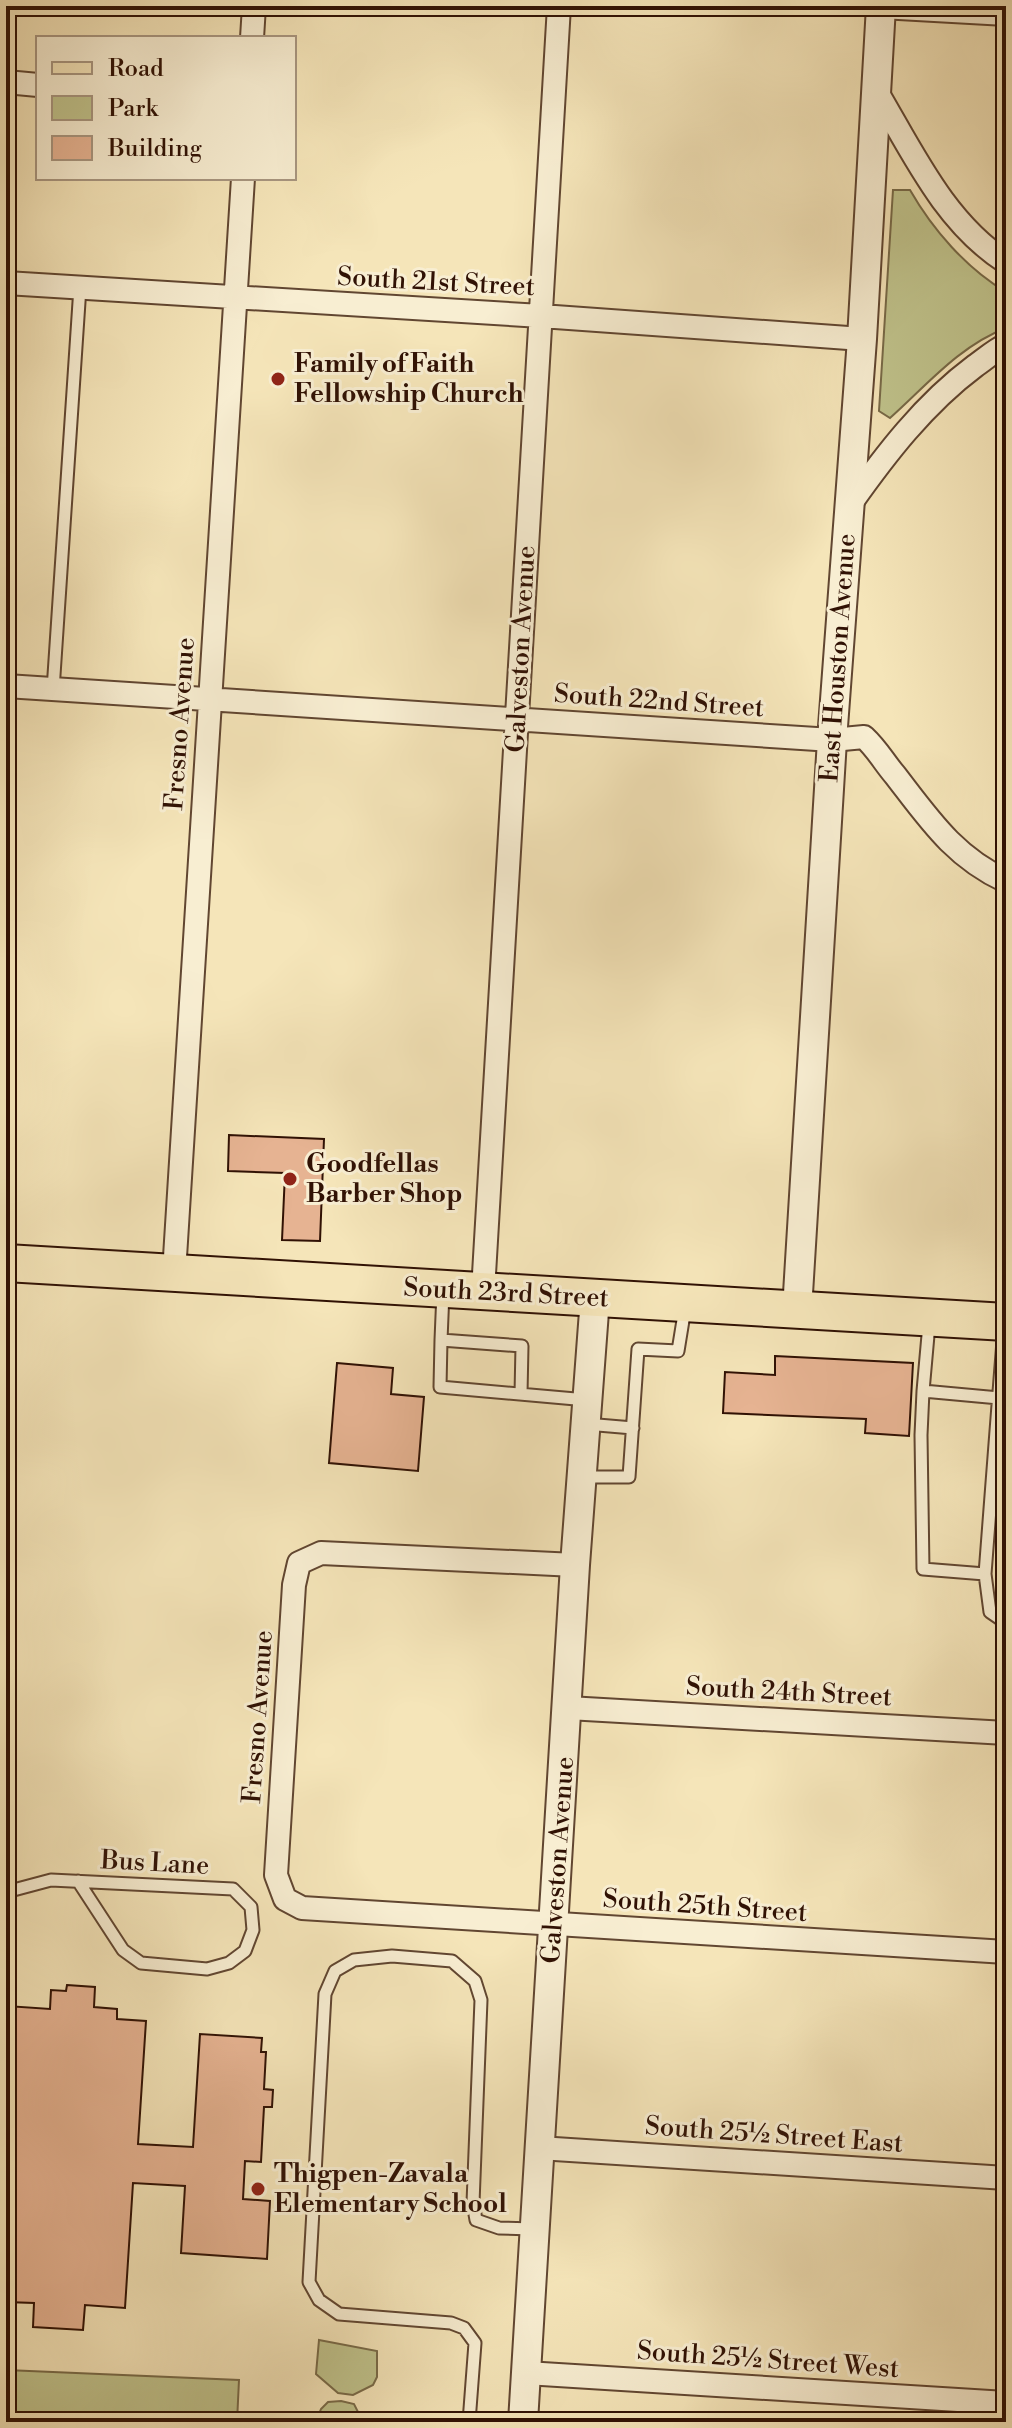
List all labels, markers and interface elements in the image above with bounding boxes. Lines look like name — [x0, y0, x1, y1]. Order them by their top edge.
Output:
legend — [36, 36, 296, 180]
text: Road — [108, 54, 164, 84]
text: Park — [108, 94, 159, 124]
text: Building — [107, 134, 202, 164]
street label: South 21st Street — [336, 261, 536, 303]
place label: Family of Faith Fellowship Church — [294, 348, 524, 410]
marker: Family of Faith Fellowship Church — [269, 370, 287, 388]
street label: East Houston Avenue — [813, 533, 863, 783]
street label: Galveston Avenue — [500, 545, 542, 753]
street label: Fresno Avenue — [158, 636, 202, 812]
street label: South 22nd Street — [553, 678, 765, 724]
place label: Goodfellas Barber Shop — [306, 1148, 463, 1210]
marker: Goodfellas Barber Shop — [281, 1170, 299, 1188]
street label: South 23rd Street — [402, 1272, 610, 1314]
street label: Fresno Avenue — [236, 1629, 280, 1805]
street label: South 24th Street — [685, 1671, 893, 1713]
street label: Galveston Avenue — [535, 1755, 581, 1965]
street label: Bus Lane — [99, 1844, 210, 1882]
street label: South 25th Street — [602, 1883, 808, 1929]
street label: South 25½ Street East — [644, 2110, 904, 2160]
place label: Thigpen-Zavala Elementary School — [274, 2158, 507, 2220]
marker: Thigpen-Zavala Elementary School — [249, 2180, 267, 2198]
street label: South 25½ Street West — [636, 2335, 900, 2385]

